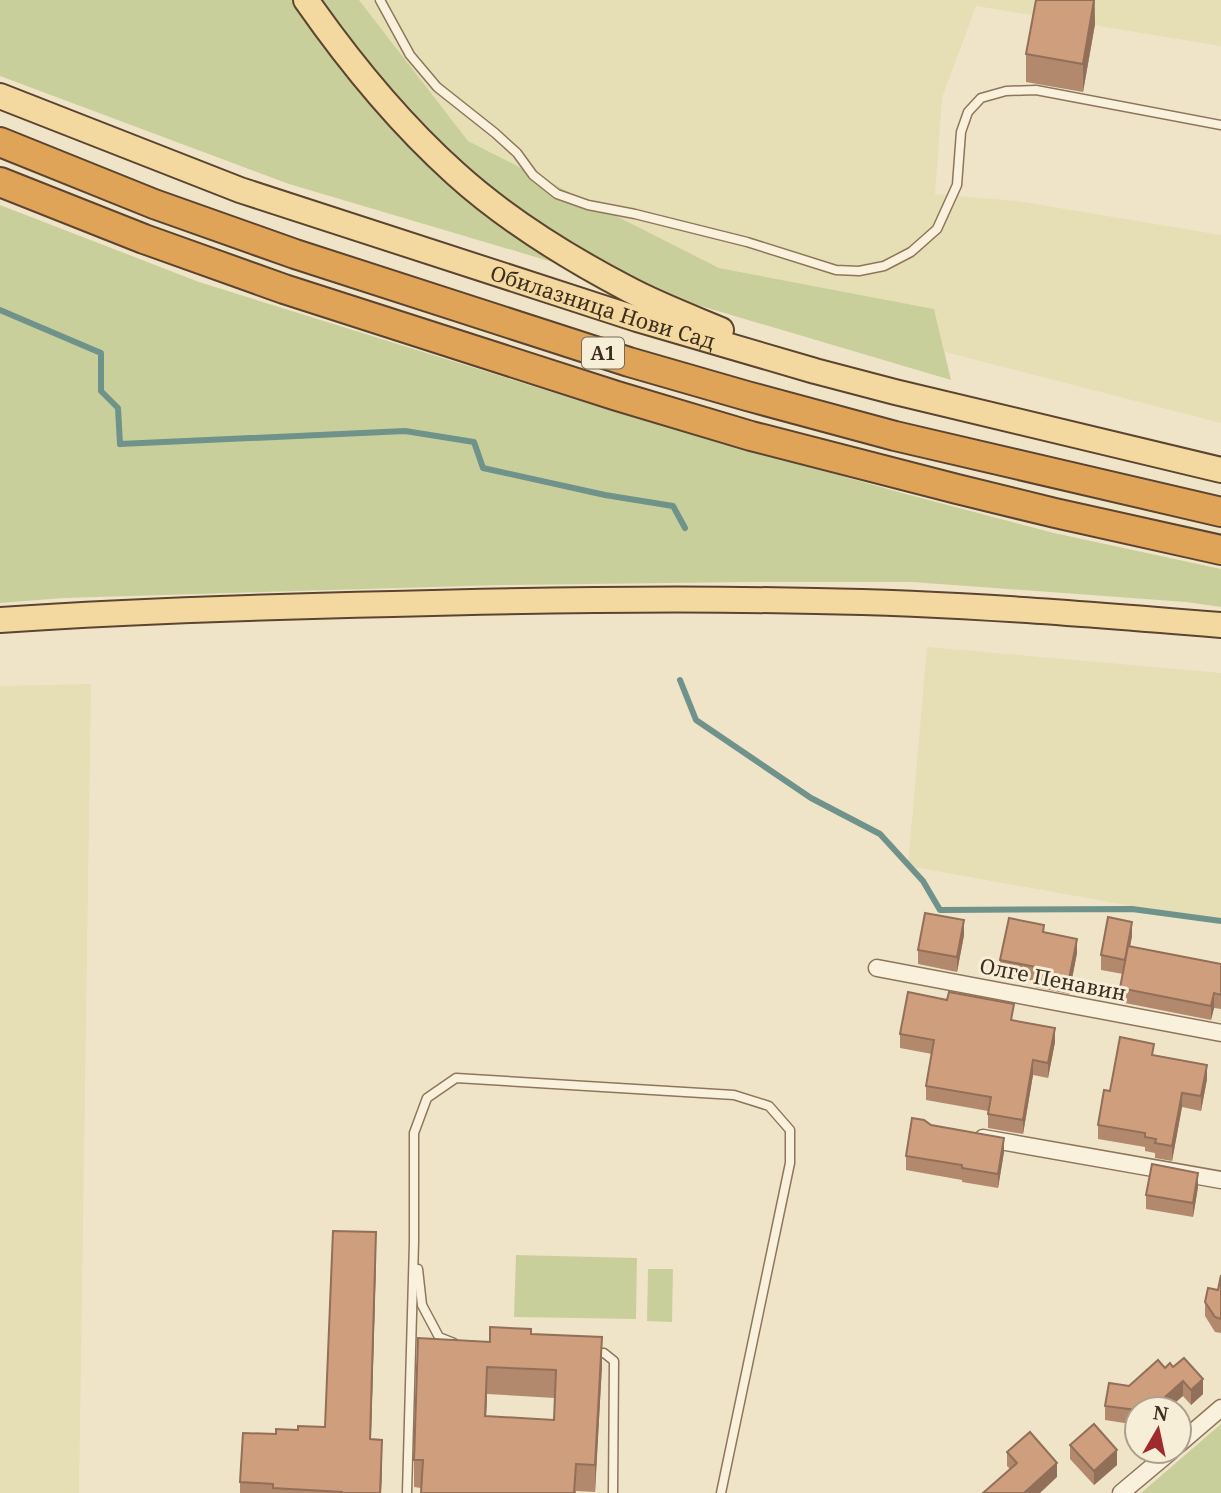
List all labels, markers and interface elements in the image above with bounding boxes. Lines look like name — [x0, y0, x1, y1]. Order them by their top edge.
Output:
street label: Обилазница Нови Сад — [487, 258, 719, 355]
road number: A1 — [582, 338, 624, 368]
street label: Олге Пенавин — [977, 951, 1129, 1007]
north arrow — [1123, 1395, 1193, 1465]
text: N — [1151, 1399, 1170, 1427]

